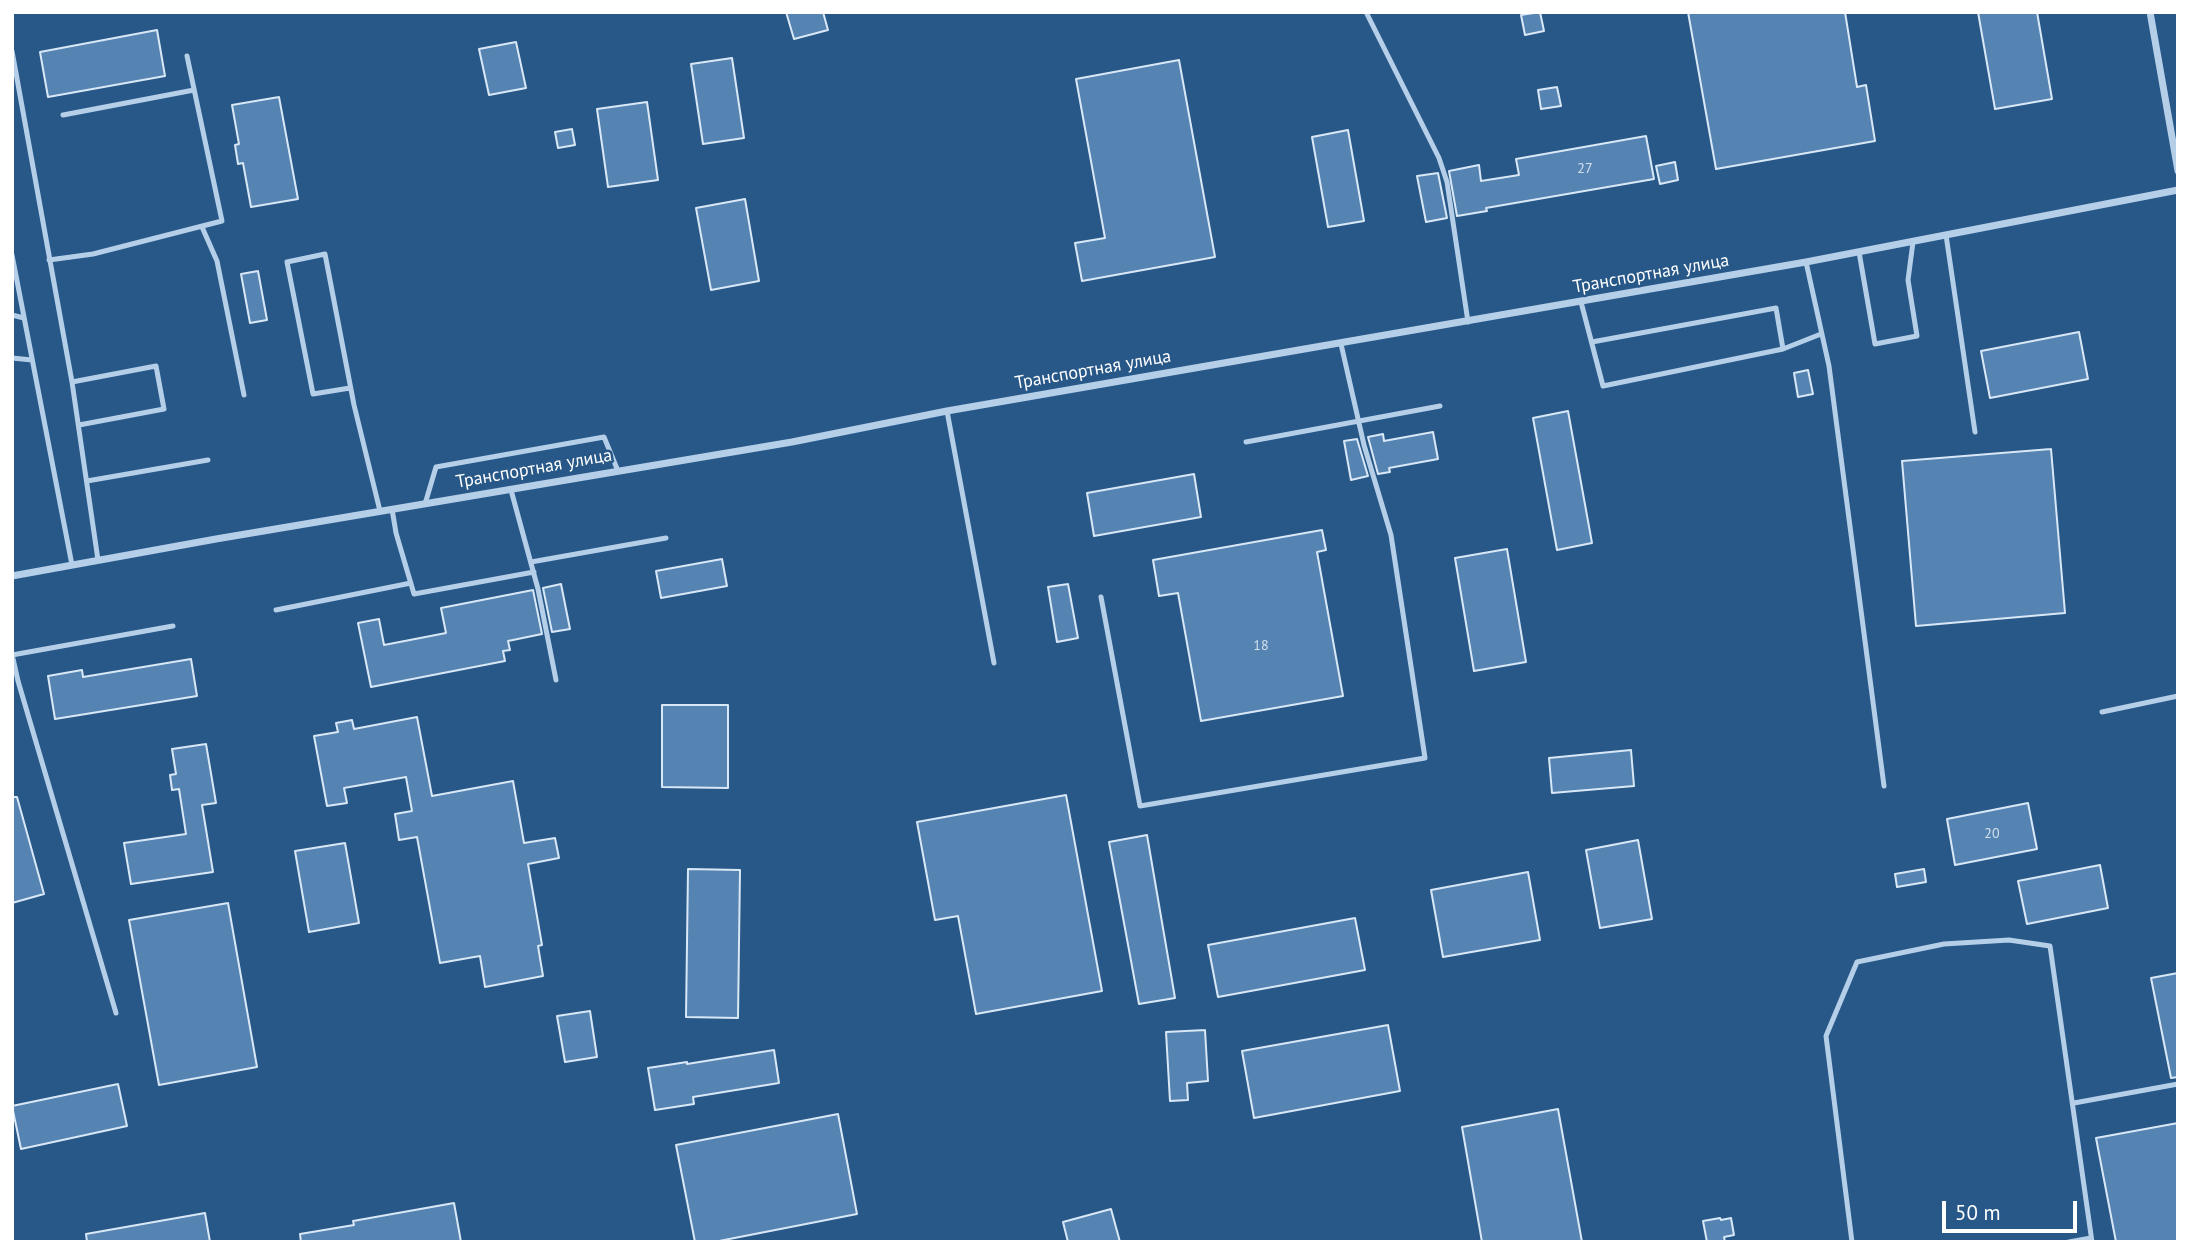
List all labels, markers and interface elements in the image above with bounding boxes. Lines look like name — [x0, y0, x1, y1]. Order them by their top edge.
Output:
house number: 27 — [1577, 161, 1593, 177]
street label: Транспортная улица — [1571, 250, 1731, 298]
street label: Транспортная улица — [1013, 346, 1173, 394]
street label: Транспортная улица — [454, 445, 614, 493]
house number: 18 — [1253, 638, 1269, 654]
house number: 20 — [1984, 826, 2000, 842]
scale bar — [1945, 1188, 2080, 1232]
text: 50 m — [1955, 1199, 2001, 1226]

